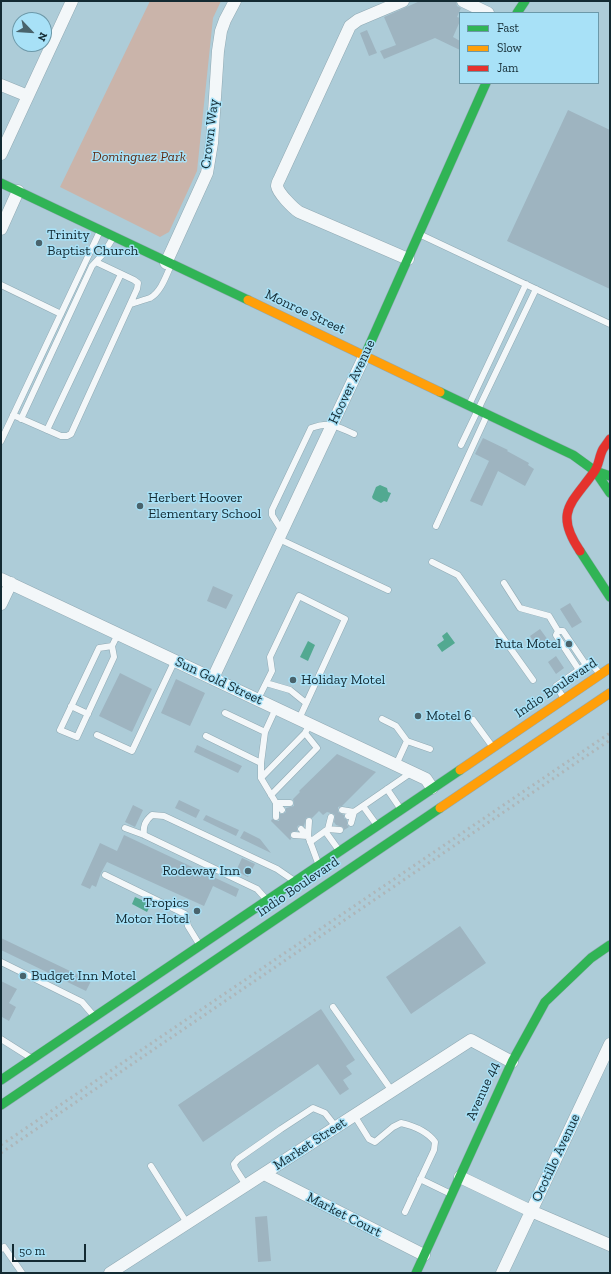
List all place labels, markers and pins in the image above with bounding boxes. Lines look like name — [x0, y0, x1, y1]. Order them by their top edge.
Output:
place label: Trinity Baptist Church — [47, 227, 138, 260]
marker: Trinity Baptist Church — [34, 238, 44, 248]
place label: Herbert Hoover Elementary School — [148, 490, 261, 522]
marker: Herbert Hoover Elementary School — [135, 501, 145, 511]
place label: Ruta Motel — [495, 636, 561, 652]
marker: Ruta Motel — [564, 639, 574, 649]
place label: Holiday Motel — [301, 672, 385, 688]
marker: Holiday Motel — [288, 675, 298, 685]
place label: Motel 6 — [426, 708, 471, 724]
marker: Motel 6 — [413, 711, 423, 721]
place label: Rodeway Inn — [162, 863, 240, 879]
marker: Rodeway Inn — [243, 866, 253, 876]
place label: Tropics Motor Hotel — [115, 895, 189, 928]
marker: Tropics Motor Hotel — [192, 906, 202, 916]
place label: Budget Inn Motel — [31, 968, 136, 984]
marker: Budget Inn Motel — [18, 971, 28, 981]

